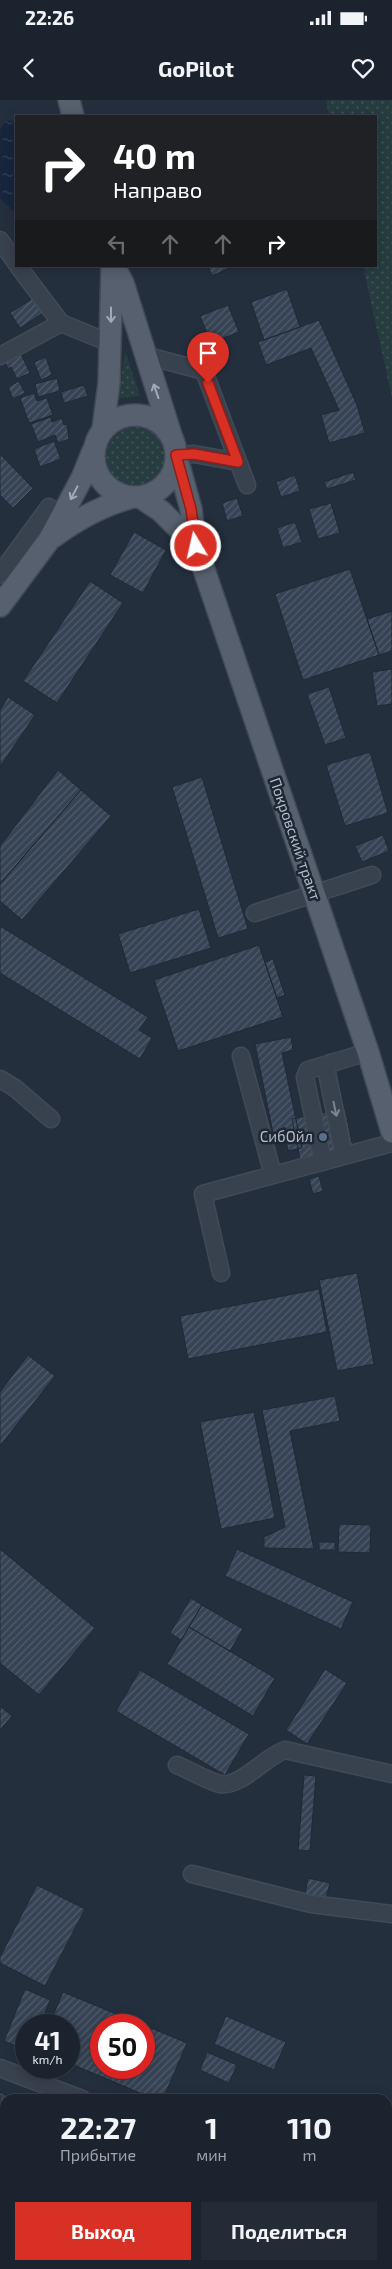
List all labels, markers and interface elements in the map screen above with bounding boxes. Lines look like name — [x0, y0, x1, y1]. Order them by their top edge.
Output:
text: 22:26 — [25, 6, 74, 29]
icon: back — [15, 54, 43, 82]
icon: heart — [349, 54, 377, 82]
text: GoPilot — [158, 55, 234, 81]
text: 40 m — [113, 134, 196, 176]
icon: right — [30, 135, 95, 200]
text: Направо — [113, 176, 202, 202]
icon: left — [103, 230, 131, 258]
icon: ahead — [156, 230, 184, 258]
icon: ahead — [209, 230, 237, 258]
icon: right — [262, 230, 290, 258]
one-way arrow — [106, 306, 116, 323]
pin — [187, 332, 229, 383]
icon: arrive — [194, 339, 222, 367]
one-way arrow — [151, 384, 160, 399]
one-way arrow — [69, 485, 78, 500]
position arrow — [169, 519, 221, 571]
street label: Покровский тракт — [267, 775, 325, 902]
one-way arrow — [330, 1100, 340, 1116]
place label: СибОйл — [260, 1127, 313, 1145]
marker: СибОйл — [317, 1131, 329, 1143]
speed limit sign: 50 — [90, 2014, 155, 2079]
text: 41 — [34, 2025, 61, 2055]
text: km/h — [33, 2052, 62, 2066]
text: 22:27 — [60, 2109, 136, 2145]
text: 1 — [205, 2109, 218, 2145]
text: 110 — [287, 2109, 332, 2145]
text: Прибытие — [60, 2145, 136, 2164]
text: мин — [196, 2145, 227, 2164]
text: m — [302, 2145, 316, 2164]
button: Выход — [15, 2202, 191, 2260]
button: Поделиться — [201, 2202, 377, 2260]

